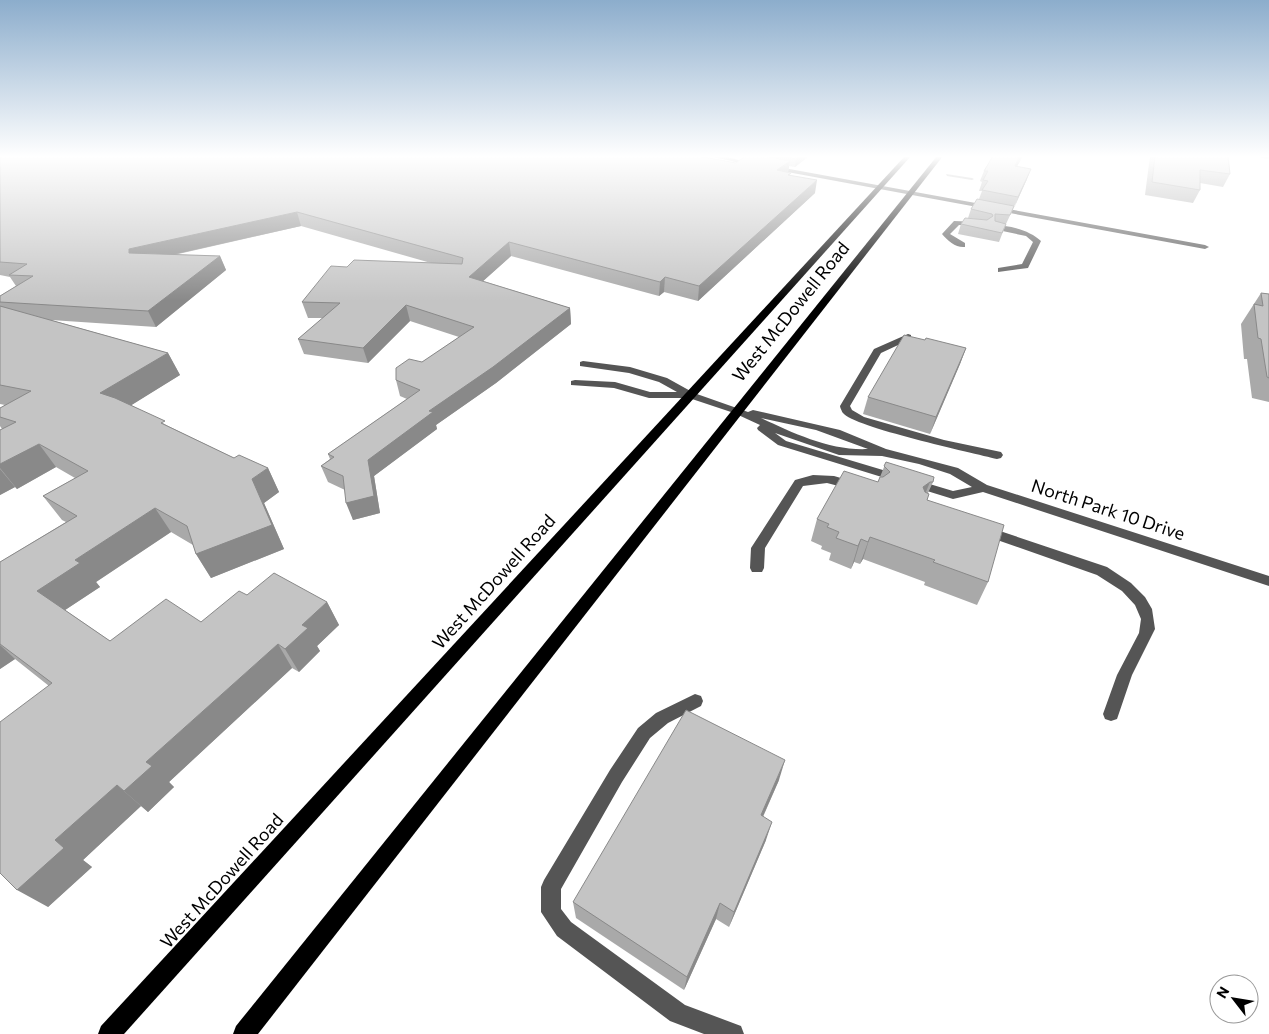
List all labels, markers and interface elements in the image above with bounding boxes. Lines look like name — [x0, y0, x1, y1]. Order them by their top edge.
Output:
street label: West McDowell Road — [727, 237, 853, 386]
street label: North Park 10 Drive — [1029, 474, 1188, 544]
street label: West McDowell Road — [427, 509, 559, 653]
street label: West McDowell Road — [155, 808, 287, 952]
north arrow — [1209, 974, 1259, 1024]
text: N — [1212, 983, 1232, 1001]

